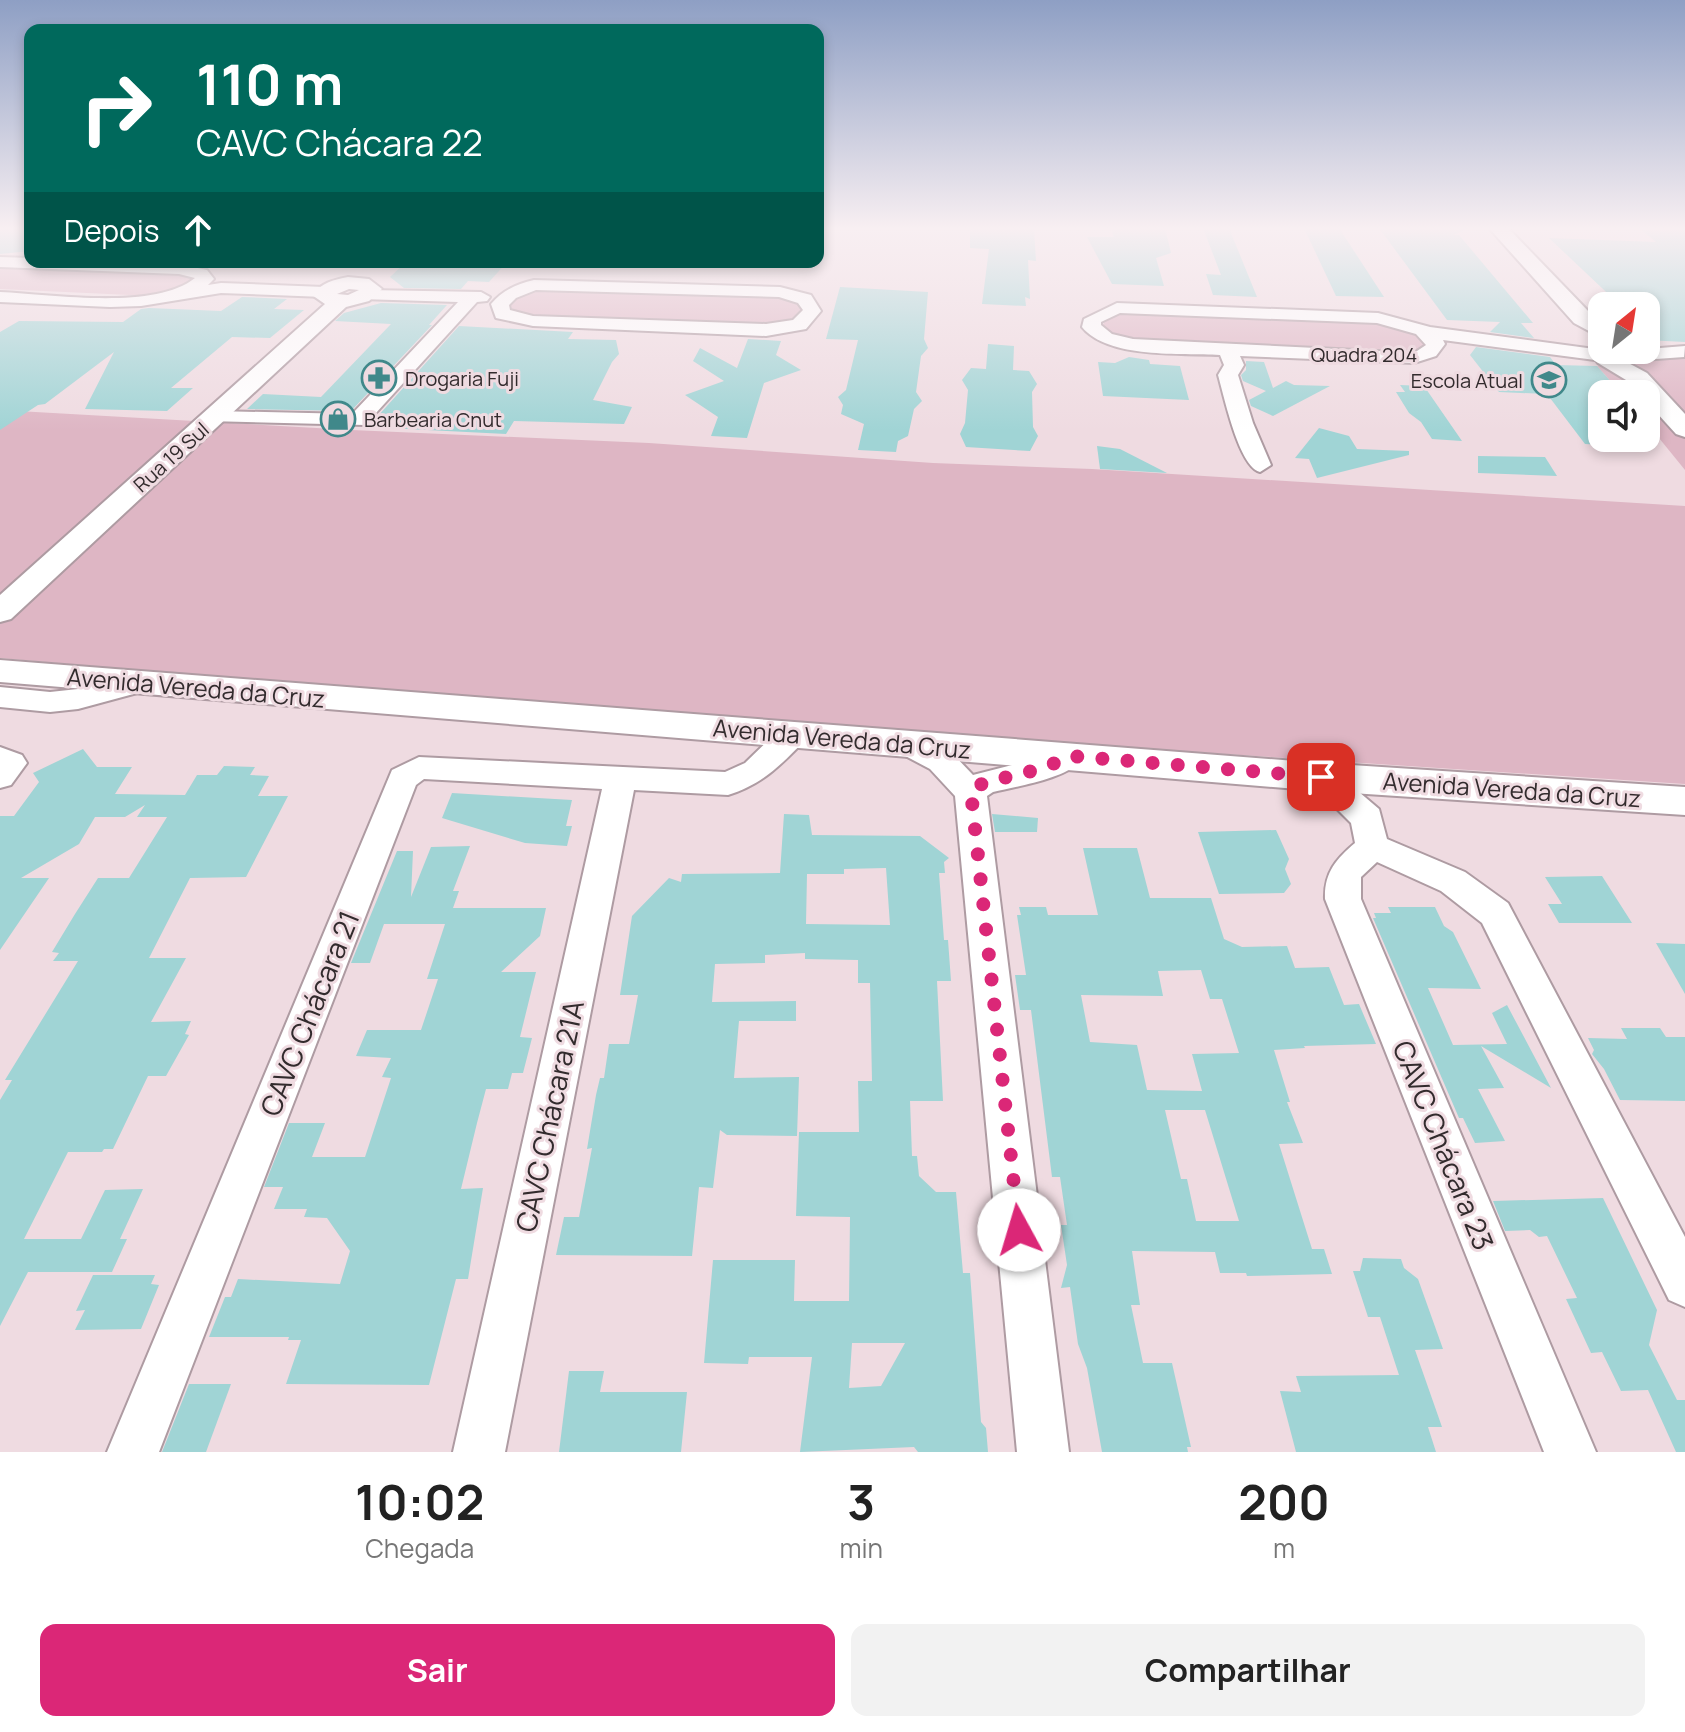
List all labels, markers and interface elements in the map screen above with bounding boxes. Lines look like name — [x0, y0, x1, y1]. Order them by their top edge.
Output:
text: 110 m — [196, 45, 343, 122]
icon: right — [64, 56, 168, 160]
text: CAVC Chácara 22 — [196, 118, 483, 167]
icon: ahead — [176, 208, 220, 252]
text: Depois — [64, 210, 160, 251]
north arrow — [1588, 292, 1660, 364]
map controls — [1588, 292, 1660, 452]
street label: Quadra 204 — [1311, 341, 1417, 368]
pharmacy icon: Drogaria Fuji — [360, 359, 398, 397]
school or university icon: Escola Atual — [1530, 361, 1568, 399]
place label: Drogaria Fuji — [405, 365, 519, 392]
place label: Escola Atual — [1411, 367, 1523, 394]
button: sound — [1588, 380, 1660, 452]
shop icon: Barbearia Cnut — [319, 400, 357, 438]
place label: Barbearia Cnut — [364, 406, 502, 433]
street label: Rua 19 Sul — [128, 416, 214, 498]
street label: Avenida Vereda da Cruz — [66, 659, 326, 715]
street label: Avenida Vereda da Cruz — [712, 710, 972, 766]
pin — [1287, 743, 1355, 811]
icon: arrive — [1299, 755, 1343, 799]
street label: Avenida Vereda da Cruz — [1382, 764, 1642, 814]
street label: CAVC Chácara 21 — [251, 905, 367, 1121]
street label: CAVC Chácara 21A — [506, 997, 592, 1235]
street label: CAVC Chácara 23 — [1385, 1035, 1503, 1255]
position arrow — [977, 1188, 1061, 1272]
text: 10:02 — [355, 1469, 484, 1534]
text: 3 — [847, 1469, 875, 1534]
text: 200 — [1238, 1469, 1330, 1534]
text: Chegada — [365, 1530, 474, 1566]
text: min — [839, 1530, 883, 1566]
text: m — [1273, 1530, 1295, 1566]
button: Sair — [40, 1624, 835, 1716]
button: Compartilhar — [851, 1624, 1645, 1716]

